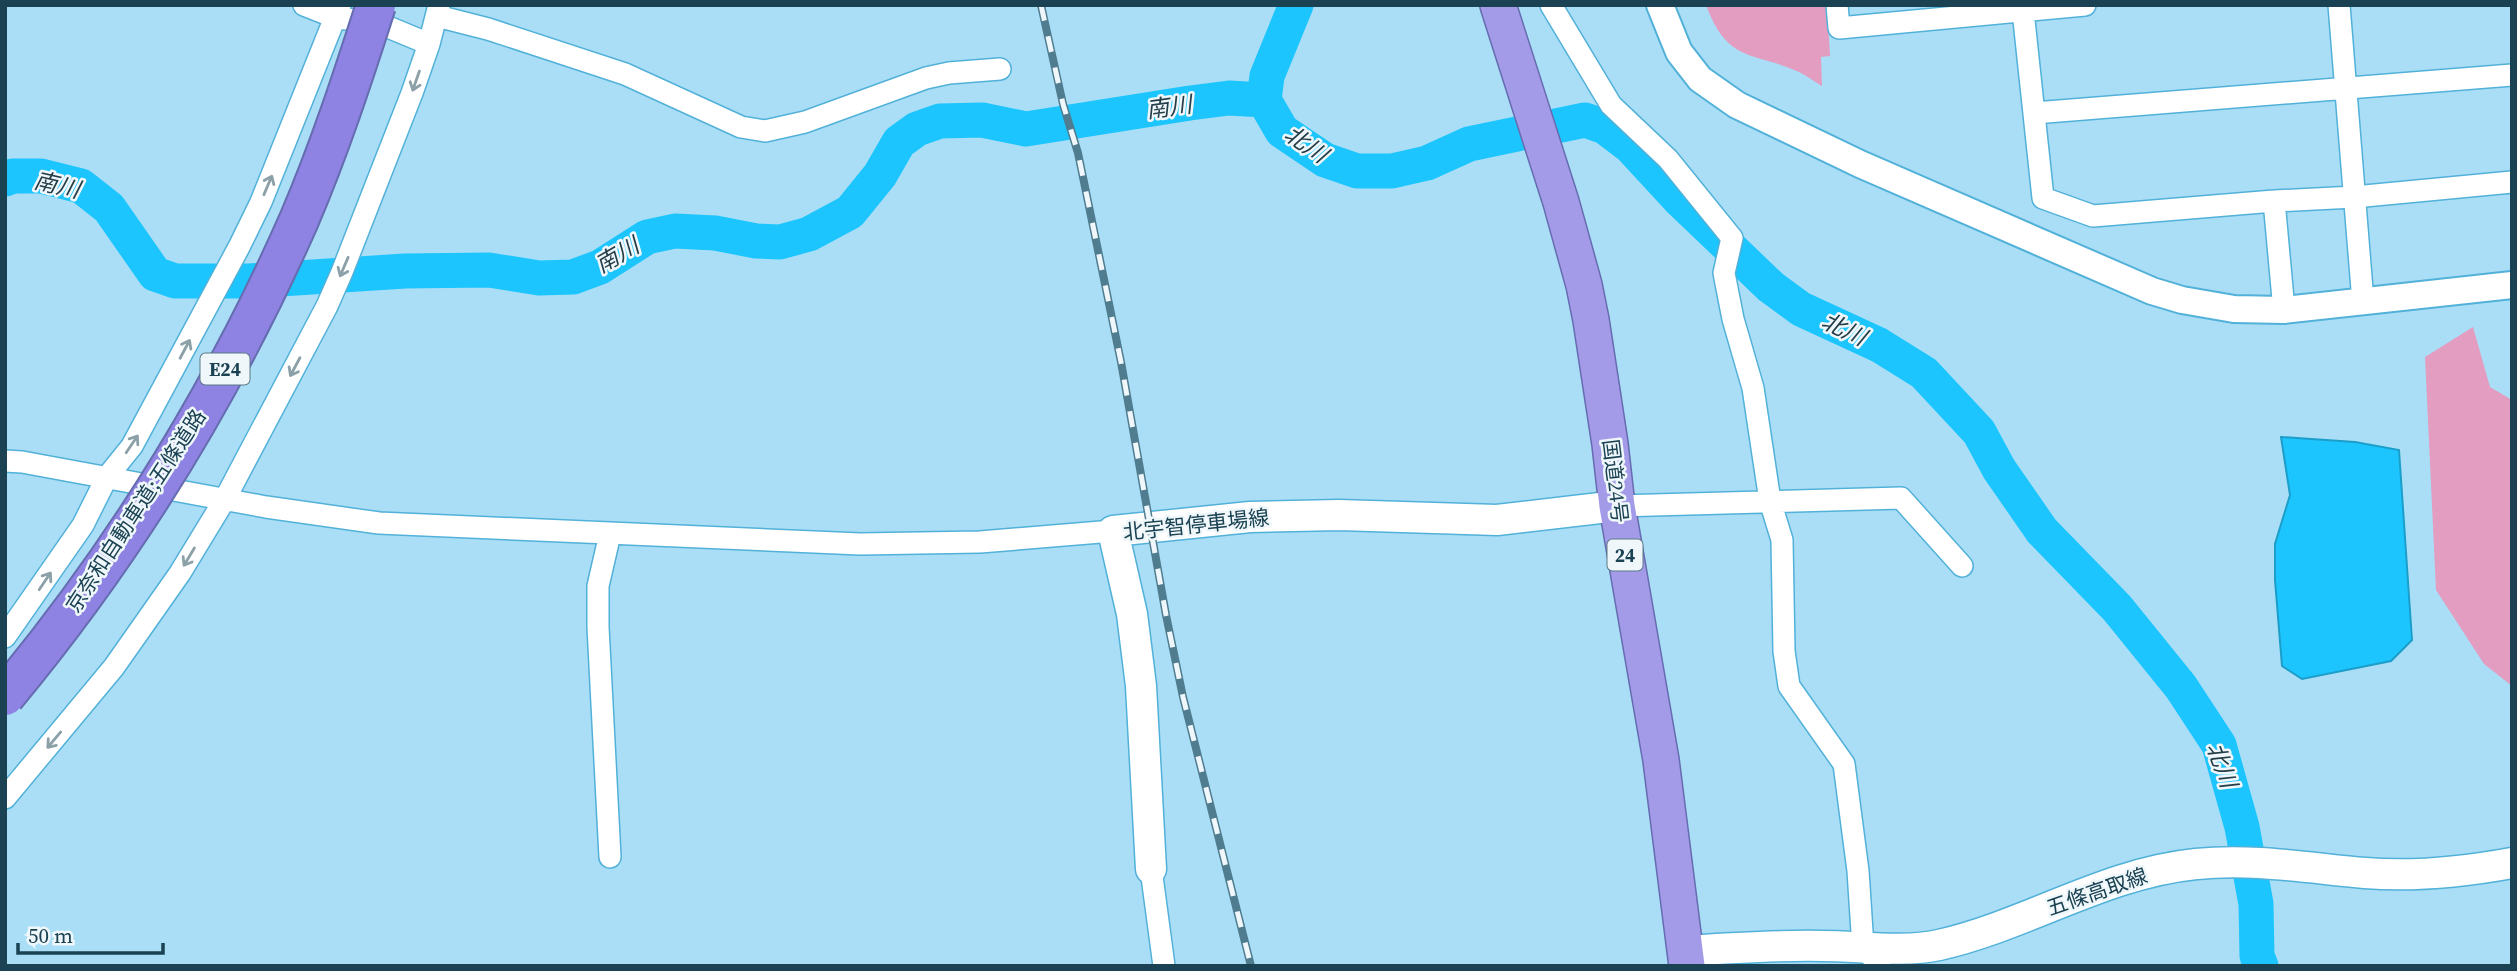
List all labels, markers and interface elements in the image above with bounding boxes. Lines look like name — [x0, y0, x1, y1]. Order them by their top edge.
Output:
one-way arrow — [409, 69, 421, 91]
water label: 南川 — [1144, 88, 1197, 126]
water label: 北川 — [1278, 118, 1337, 172]
water label: 南川 — [31, 164, 86, 206]
one-way arrow — [262, 175, 275, 197]
water label: 南川 — [589, 228, 648, 280]
one-way arrow — [336, 256, 349, 277]
water label: 北川 — [1816, 305, 1874, 354]
one-way arrow — [178, 339, 192, 359]
road number: E24 — [201, 354, 250, 384]
one-way arrow — [287, 356, 301, 377]
street label: 京奈和自動車道;五條道路 — [59, 403, 212, 618]
one-way arrow — [125, 435, 139, 455]
street label: 国道24号 — [1596, 437, 1635, 524]
street label: 北宇智停車場線 — [1121, 502, 1271, 547]
road number: 24 — [1608, 540, 1642, 570]
one-way arrow — [182, 546, 195, 567]
one-way arrow — [38, 572, 52, 591]
one-way arrow — [47, 731, 63, 749]
water label: 北川 — [2199, 738, 2246, 795]
street label: 五條高取線 — [2042, 861, 2151, 922]
scale bar — [18, 912, 163, 956]
text: 50 m — [28, 921, 73, 950]

